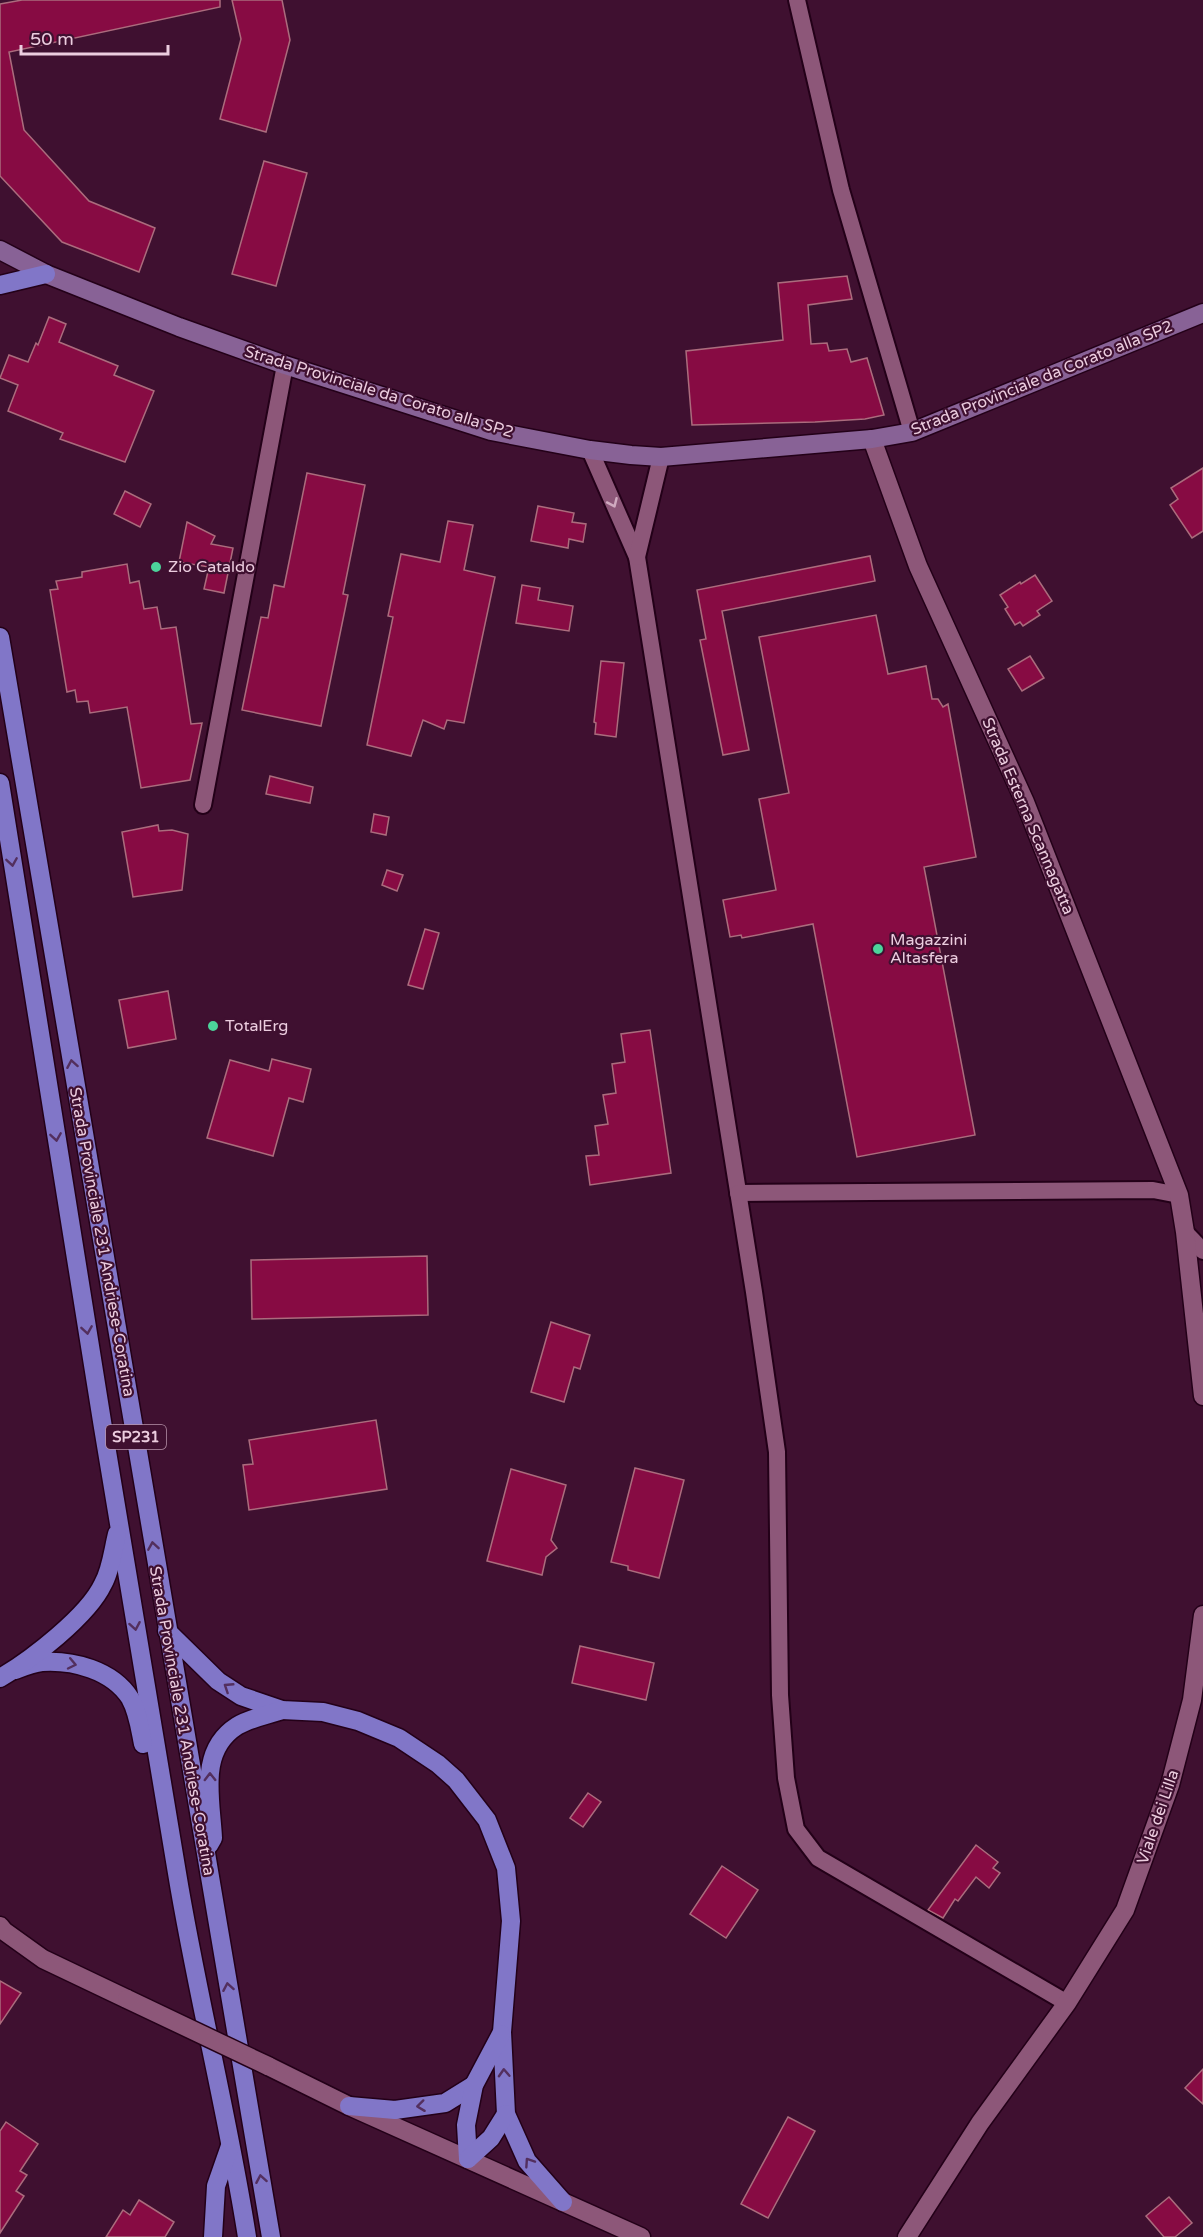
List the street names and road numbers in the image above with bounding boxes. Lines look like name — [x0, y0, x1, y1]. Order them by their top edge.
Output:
street label: Strada Provinciale da Corato alla SP2 — [908, 316, 1176, 440]
street label: Strada Provinciale da Corato alla SP2 — [242, 341, 516, 443]
street label: Strada Esterna Scannagatta — [977, 715, 1079, 917]
street label: Strada Provinciale 231 Andriese-Coratina — [65, 1086, 139, 1398]
road number: SP231 — [106, 1425, 166, 1449]
street label: Strada Provinciale 231 Andriese-Coratina — [145, 1565, 219, 1877]
street label: Viale dei Lilla — [1132, 1767, 1184, 1867]

